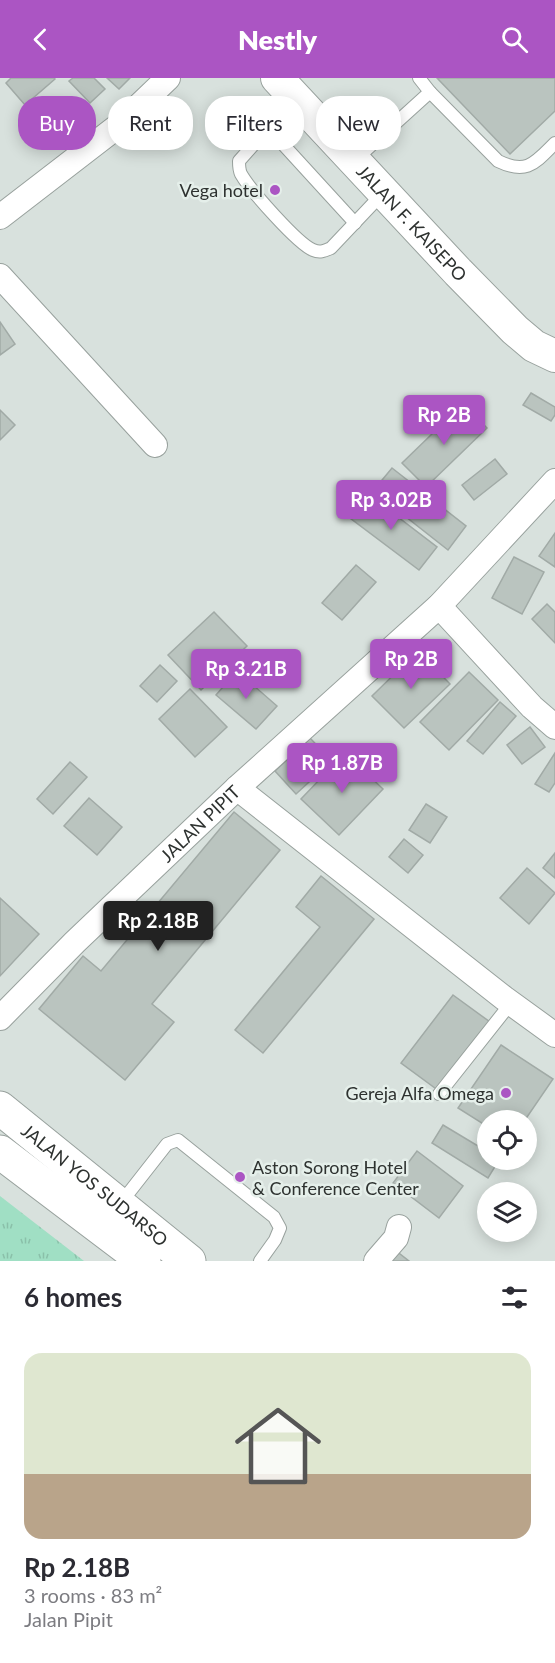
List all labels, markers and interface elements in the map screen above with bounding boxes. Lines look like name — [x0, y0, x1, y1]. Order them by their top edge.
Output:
icon: back — [24, 23, 57, 56]
text: Nestly — [238, 23, 317, 56]
icon: search — [498, 23, 531, 56]
chip: Buy — [18, 96, 96, 150]
chip: Rent — [108, 96, 193, 150]
chip: Filters — [205, 96, 304, 150]
chip: New — [316, 96, 401, 150]
street label: JALAN F. KAISEPO — [352, 160, 472, 286]
place label: Vega hotel — [179, 179, 263, 201]
marker: Vega hotel — [268, 183, 282, 197]
pin: Rp 2B — [402, 395, 486, 446]
text: Rp 2B — [417, 402, 471, 426]
pin: Rp 3.02B — [329, 480, 453, 531]
text: Rp 3.02B — [350, 487, 432, 511]
pin: Rp 2B — [369, 639, 453, 690]
text: Rp 2B — [384, 646, 438, 670]
pin: Rp 3.21B — [184, 649, 308, 700]
text: Rp 3.21B — [205, 656, 287, 680]
pin: Rp 1.87B — [280, 743, 404, 794]
text: Rp 1.87B — [301, 750, 383, 774]
street label: JALAN PIPIT — [155, 780, 245, 866]
pin: Rp 2.18B — [96, 901, 220, 952]
text: Rp 2.18B — [117, 908, 199, 932]
place label: Gereja Alfa Omega — [345, 1082, 494, 1104]
marker: Gereja Alfa Omega — [499, 1086, 513, 1100]
map controls — [477, 1110, 537, 1242]
button: locate — [477, 1110, 537, 1170]
street label: JALAN YOS SUDARSO — [17, 1119, 173, 1251]
place label: Aston Sorong Hotel & Conference Center — [252, 1156, 419, 1199]
marker: Aston Sorong Hotel & Conference Center — [233, 1170, 247, 1184]
button: layers — [477, 1182, 537, 1242]
text: 6 homes — [24, 1281, 122, 1313]
icon: filters — [498, 1281, 531, 1314]
icon: home — [224, 1392, 332, 1500]
text: Rp 2.18B — [24, 1551, 130, 1583]
text: 3 rooms · 83 m² — [24, 1583, 162, 1607]
text: Jalan Pipit — [24, 1607, 113, 1631]

